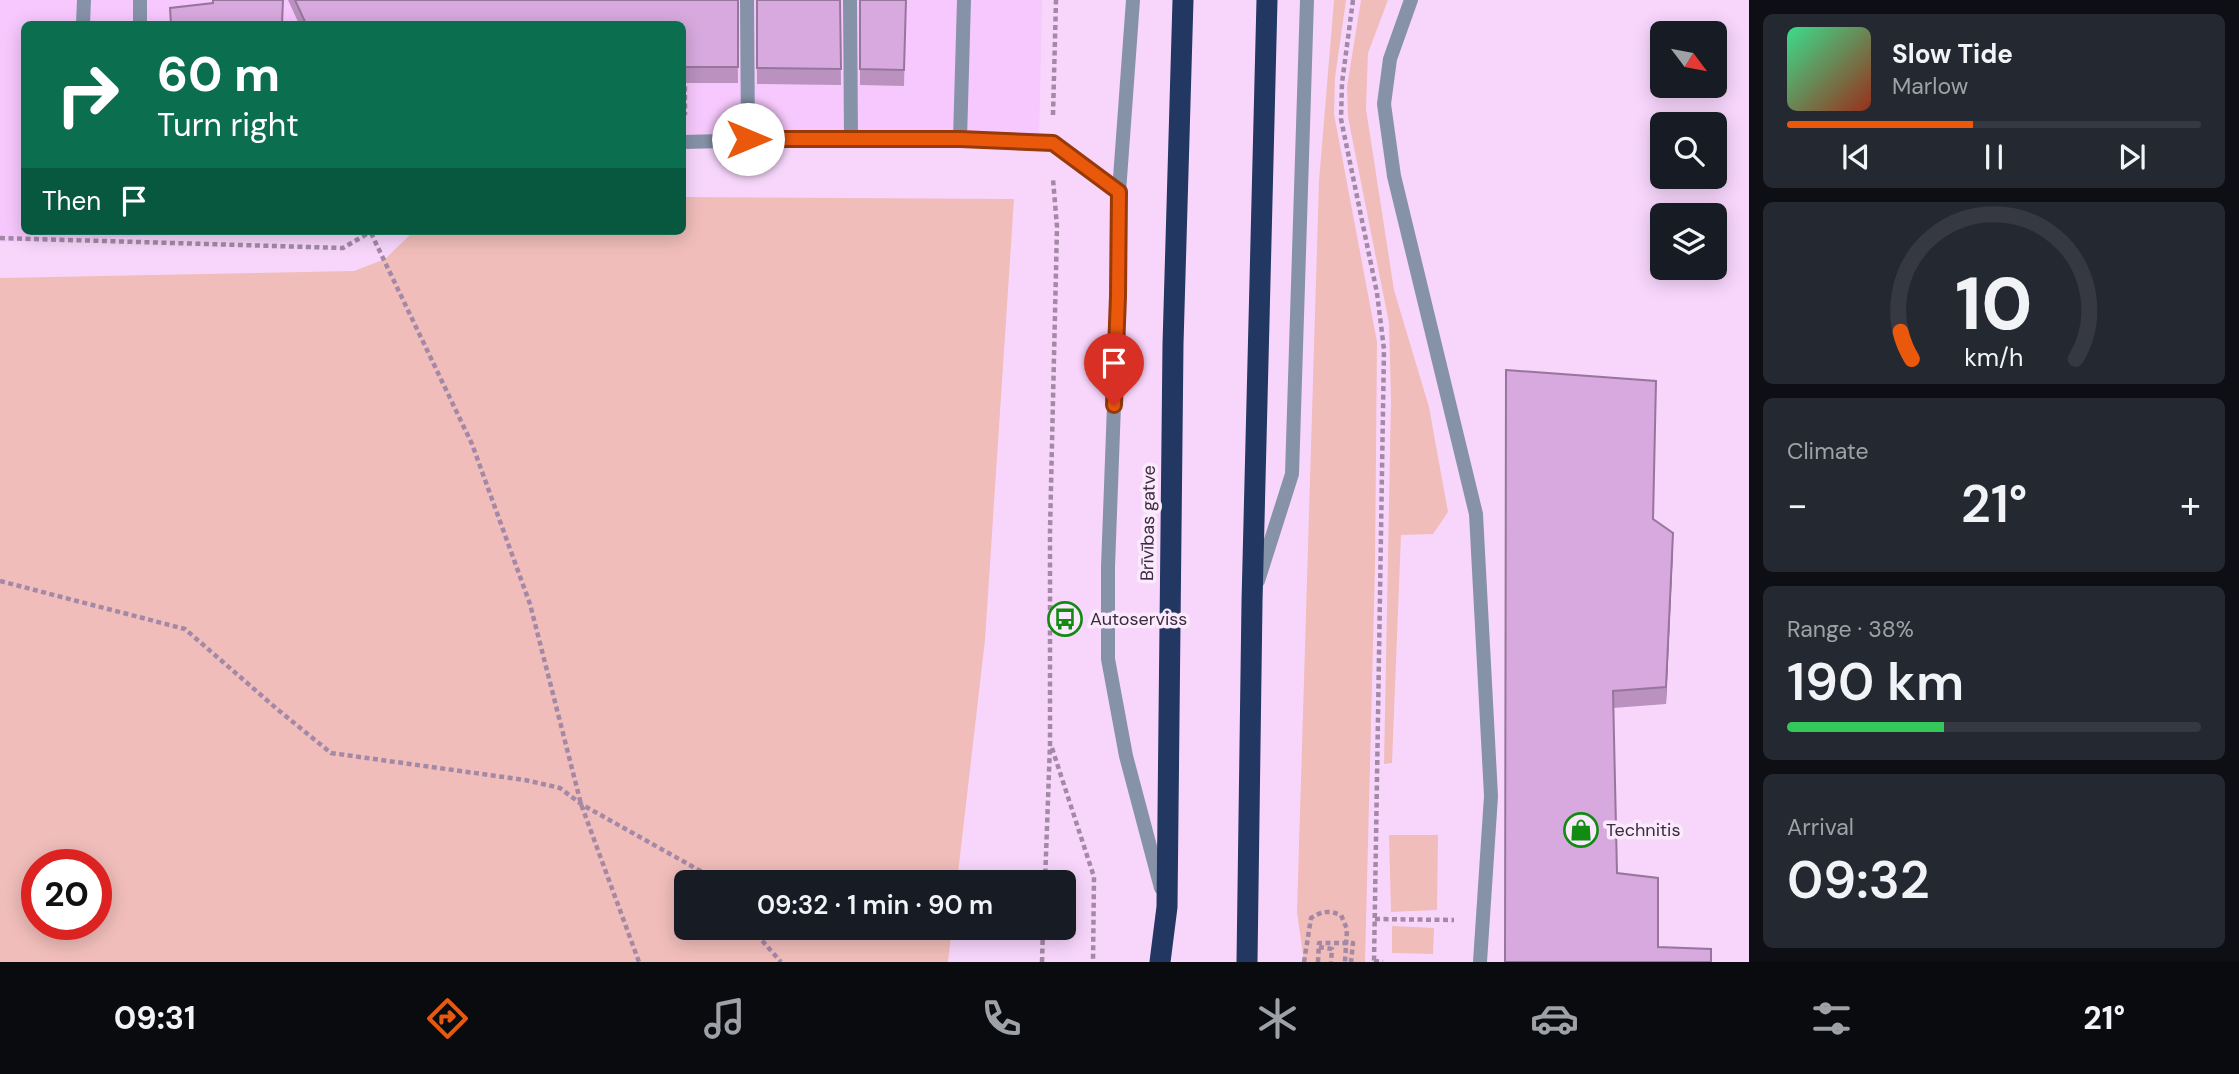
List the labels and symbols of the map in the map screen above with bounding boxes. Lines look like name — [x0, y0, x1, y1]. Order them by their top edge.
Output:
north arrow — [1650, 21, 1727, 98]
position arrow — [711, 102, 785, 176]
pin — [1084, 333, 1144, 405]
street label: Brīvības gatve — [1135, 465, 1161, 581]
bus stop icon: Autoserviss — [1046, 600, 1084, 638]
place label: Autoserviss — [1090, 607, 1187, 631]
shop icon: Technitis — [1562, 811, 1600, 849]
place label: Technitis — [1606, 818, 1680, 842]
speed limit sign: 20 — [21, 849, 112, 940]

